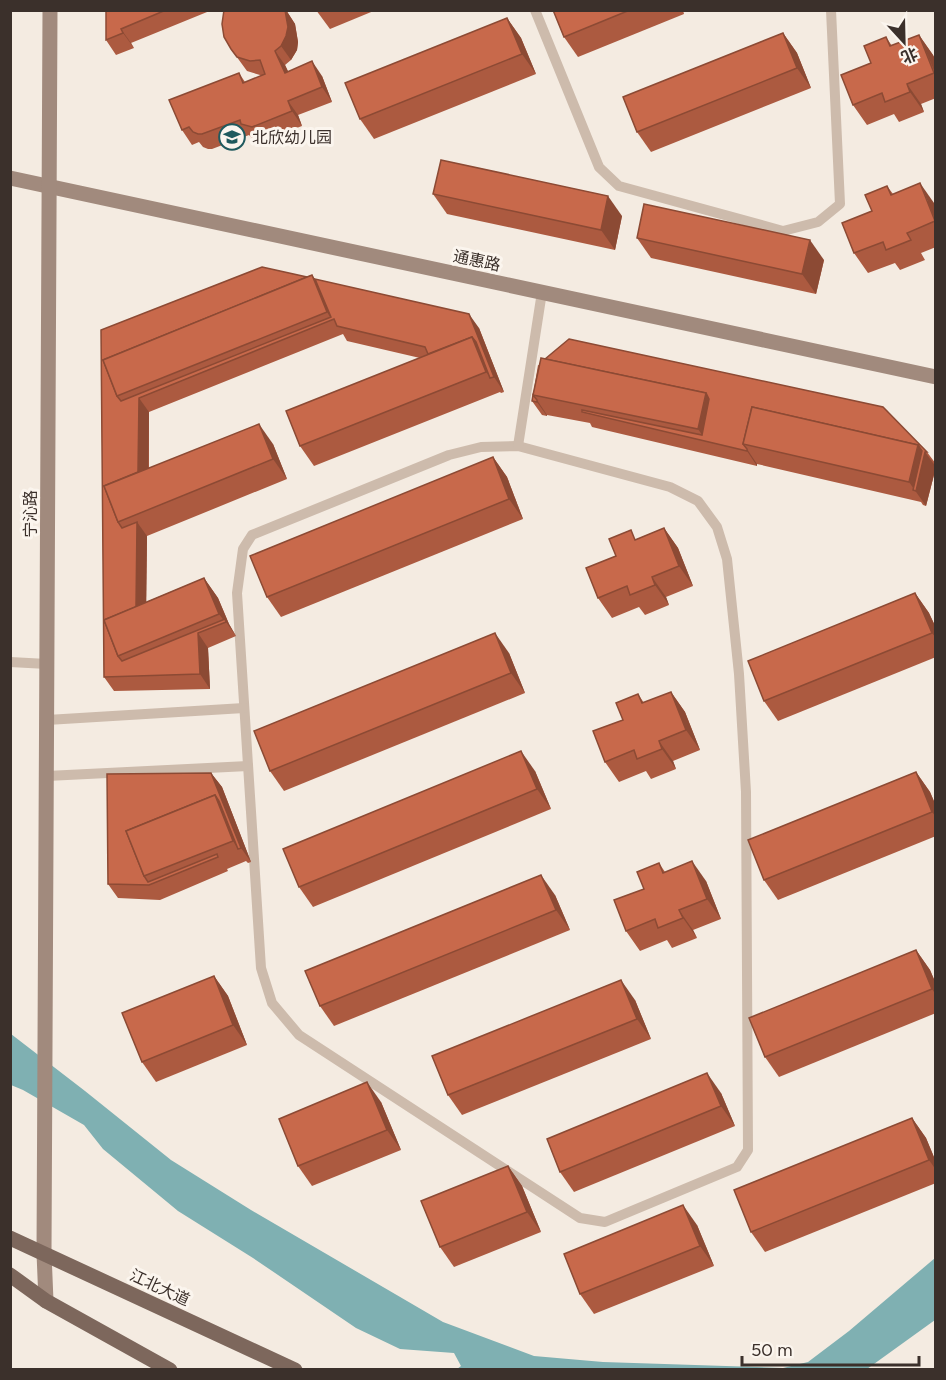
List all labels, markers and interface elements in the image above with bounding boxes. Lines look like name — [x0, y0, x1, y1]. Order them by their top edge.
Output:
north arrow — [874, 12, 934, 72]
text: 北 — [898, 44, 920, 67]
school or university icon: 北欣幼儿园 — [217, 122, 247, 152]
place label: 北欣幼儿园 — [252, 128, 332, 147]
street label: 通惠路 — [451, 246, 502, 275]
street label: 宁沁路 — [21, 490, 40, 538]
street label: 江北大道 — [127, 1265, 193, 1310]
scale bar — [742, 1329, 919, 1367]
text: 50 m — [751, 1339, 793, 1361]

